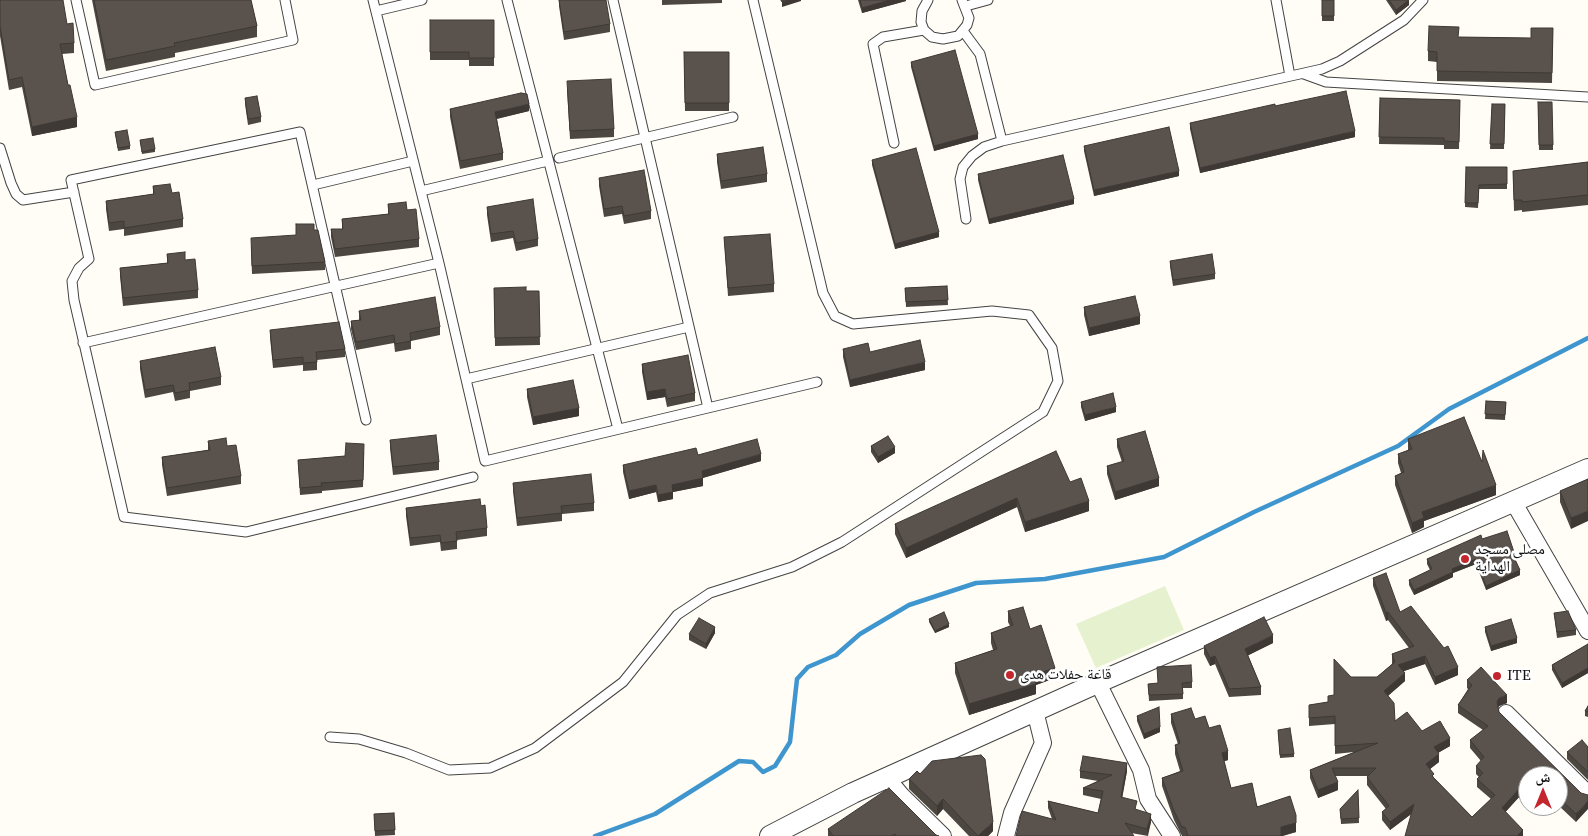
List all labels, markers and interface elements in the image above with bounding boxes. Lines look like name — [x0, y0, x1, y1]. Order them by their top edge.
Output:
place label: مصلى مسجد الهداية — [1475, 541, 1545, 576]
marker: مصلى مسجد الهداية — [1459, 553, 1471, 565]
place label: قاعة حفلات هدى — [1020, 666, 1112, 684]
place label: ITE — [1507, 667, 1531, 685]
marker: قاعة حفلات هدى — [1004, 669, 1016, 681]
marker: ITE — [1491, 670, 1503, 682]
north arrow — [1518, 766, 1568, 816]
text: ش — [1536, 767, 1550, 787]

